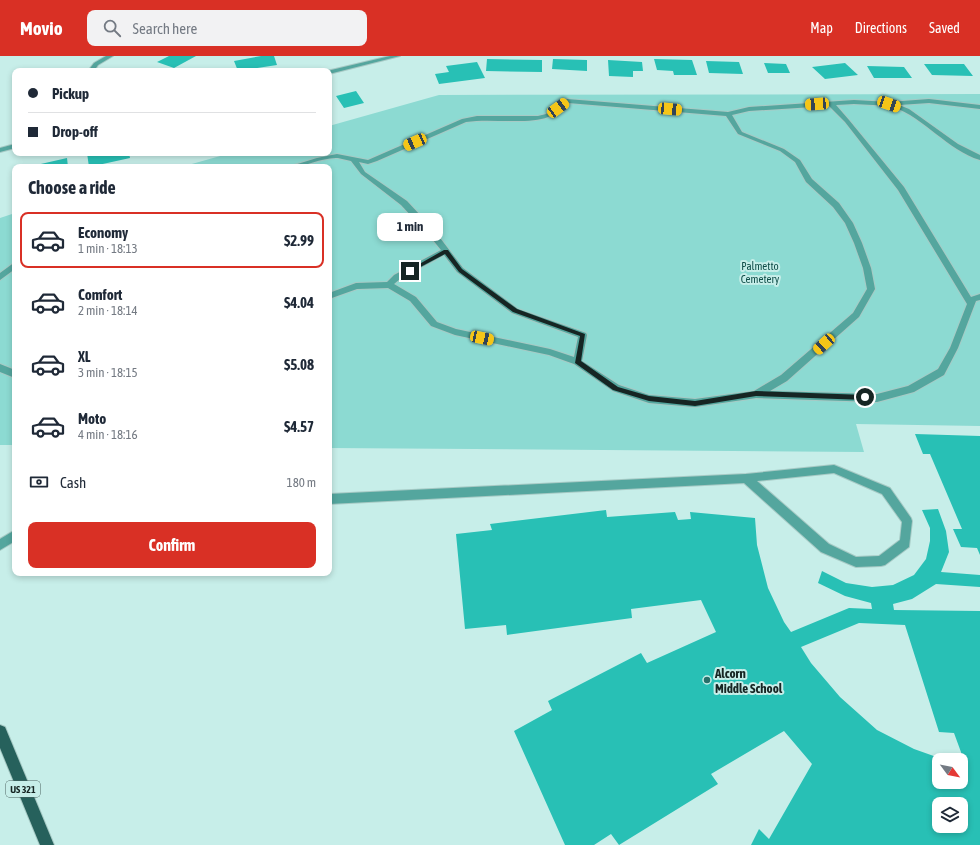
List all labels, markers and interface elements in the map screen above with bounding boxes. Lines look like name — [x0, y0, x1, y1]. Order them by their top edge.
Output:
search box — [87, 10, 367, 46]
text: Movio — [20, 17, 63, 39]
icon: search — [101, 17, 123, 39]
text: Search here — [133, 20, 197, 37]
text: Map — [810, 20, 833, 36]
text: Directions — [855, 20, 907, 36]
text: Saved — [929, 20, 960, 36]
text: Pickup — [52, 85, 89, 102]
car — [876, 94, 902, 114]
car — [545, 96, 571, 120]
car — [805, 97, 829, 111]
car — [658, 102, 682, 116]
text: Drop-off — [52, 123, 98, 140]
car — [402, 132, 428, 152]
text: Choose a ride — [28, 177, 116, 198]
callout: 1 min — [377, 213, 443, 241]
text: 1 min — [397, 219, 423, 234]
icon: car — [30, 222, 66, 258]
text: Economy — [78, 224, 128, 241]
text: $2.99 — [284, 232, 314, 249]
text: 1 min · 18:13 — [78, 241, 138, 256]
park label: Palmetto Cemetery — [741, 260, 780, 285]
route end — [401, 262, 419, 280]
icon: car — [30, 284, 66, 320]
text: Comfort — [78, 286, 122, 303]
text: $4.04 — [284, 294, 314, 311]
text: 2 min · 18:14 — [78, 303, 138, 318]
car — [469, 330, 495, 346]
car — [811, 332, 837, 356]
icon: car — [30, 346, 66, 382]
text: XL — [78, 348, 91, 365]
text: $5.08 — [284, 356, 314, 373]
text: 3 min · 18:15 — [78, 365, 138, 380]
route start — [856, 388, 874, 406]
icon: car — [30, 408, 66, 444]
text: Moto — [78, 410, 106, 427]
text: $4.57 — [284, 418, 314, 435]
text: 4 min · 18:16 — [78, 427, 138, 442]
icon: cash — [28, 471, 50, 493]
text: Cash — [60, 474, 86, 491]
text: 180 m — [287, 475, 316, 490]
button: Confirm — [28, 522, 316, 568]
place label: Alcorn Middle School — [714, 666, 783, 696]
marker: Alcorn Middle School — [702, 675, 712, 685]
north arrow — [932, 753, 968, 789]
map controls — [932, 753, 968, 833]
road number: US 321 — [6, 781, 40, 797]
button: layers — [932, 797, 968, 833]

